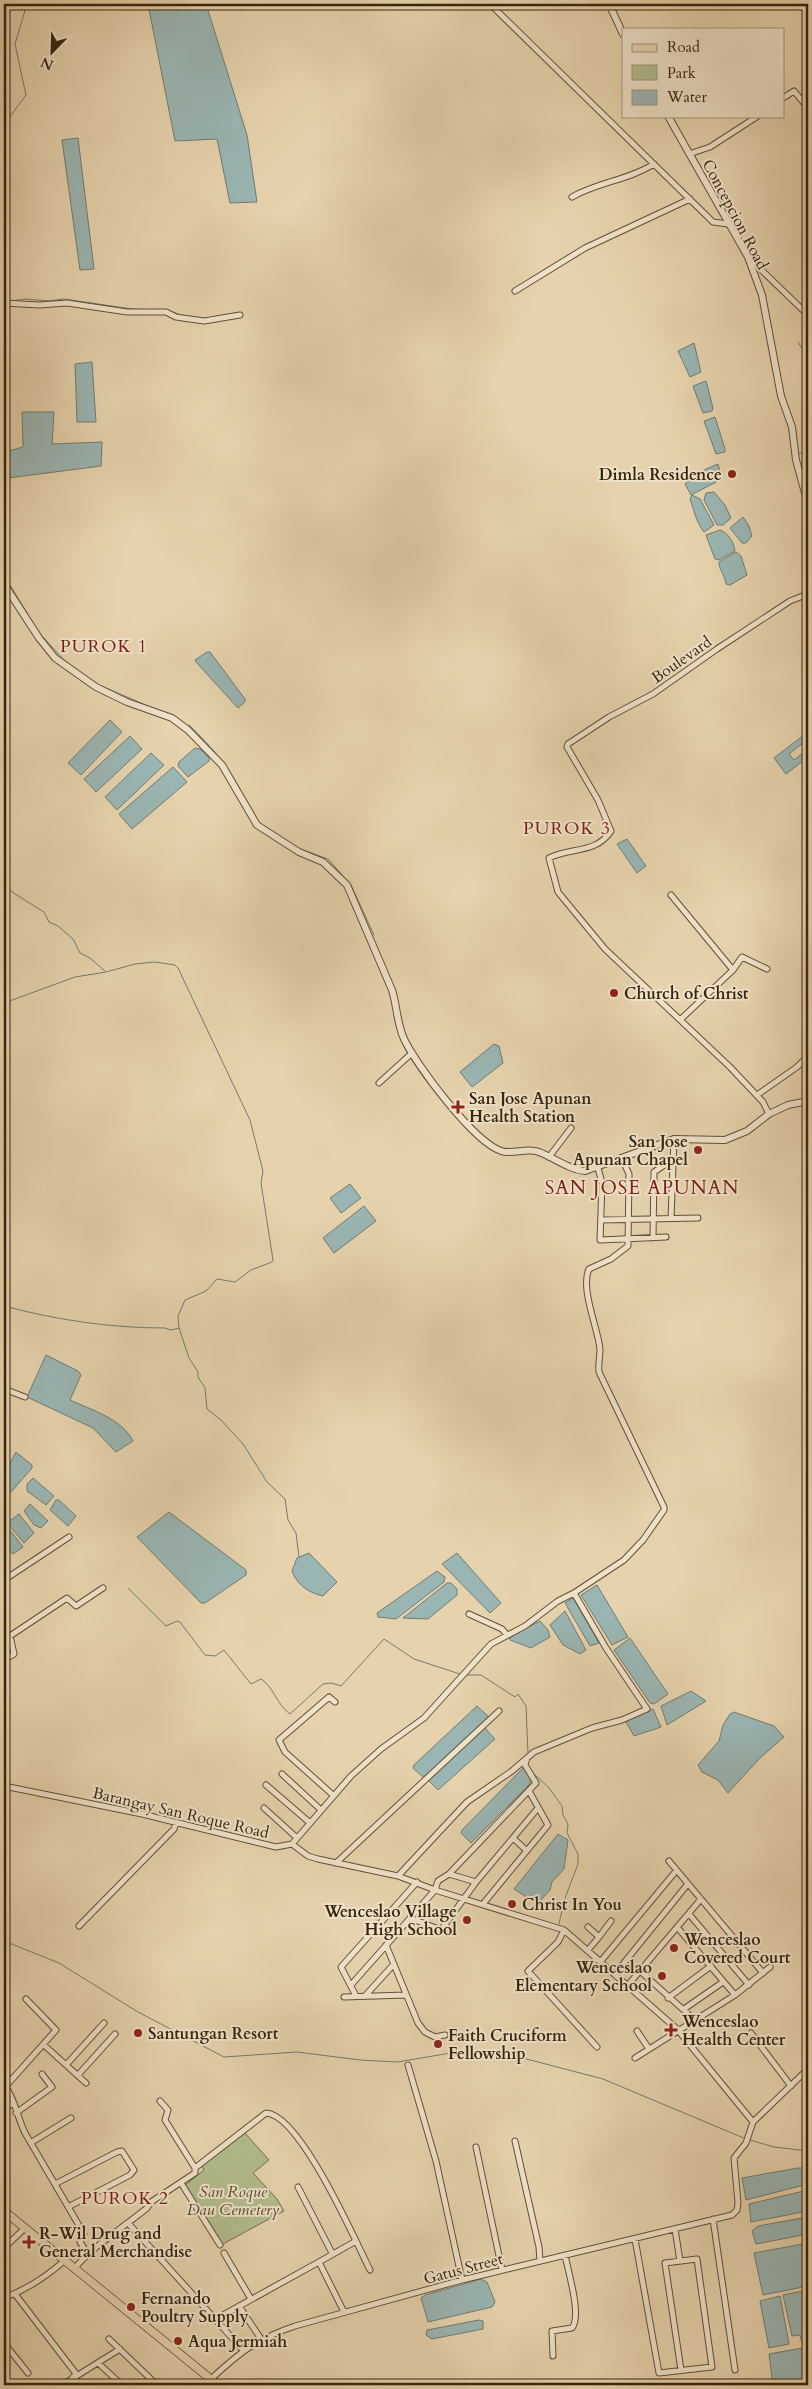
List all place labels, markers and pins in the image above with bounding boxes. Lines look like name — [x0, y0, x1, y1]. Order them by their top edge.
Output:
place label: Dimla Residence — [599, 464, 722, 486]
marker: Dimla Residence — [726, 468, 738, 480]
place label: Church of Christ — [624, 983, 749, 1005]
marker: Church of Christ — [608, 987, 620, 999]
place label: San Jose Apunan Health Station — [469, 1088, 592, 1128]
marker: San Jose Apunan Health Station — [451, 1100, 465, 1114]
place label: San Jose Apunan Chapel — [573, 1131, 688, 1171]
marker: San Jose Apunan Chapel — [692, 1144, 704, 1156]
place label: Christ In You — [522, 1894, 622, 1916]
marker: Christ In You — [506, 1898, 518, 1910]
place label: Wenceslao Village High School — [323, 1901, 457, 1941]
marker: Wenceslao Village High School — [461, 1914, 473, 1926]
place label: Wenceslao Covered Court — [683, 1929, 791, 1969]
marker: Wenceslao Covered Court — [668, 1942, 680, 1954]
place label: Wenceslao Elementary School — [515, 1957, 652, 1997]
marker: Wenceslao Elementary School — [656, 1970, 668, 1982]
place label: Wenceslao Health Center — [681, 2011, 786, 2051]
place label: Santungan Resort — [148, 2023, 279, 2045]
marker: Wenceslao Health Center — [664, 2023, 678, 2037]
place label: Faith Cruciform Fellowship — [448, 2025, 567, 2065]
marker: Santungan Resort — [132, 2027, 144, 2039]
marker: Faith Cruciform Fellowship — [432, 2038, 444, 2050]
place label: R-Wil Drug and General Merchandise — [39, 2223, 193, 2263]
marker: R-Wil Drug and General Merchandise — [23, 2236, 35, 2248]
place label: Fernando Poultry Supply — [141, 2288, 249, 2328]
marker: Fernando Poultry Supply — [125, 2301, 137, 2313]
place label: Aqua Jermiah — [188, 2331, 287, 2353]
marker: Aqua Jermiah — [172, 2335, 184, 2347]

